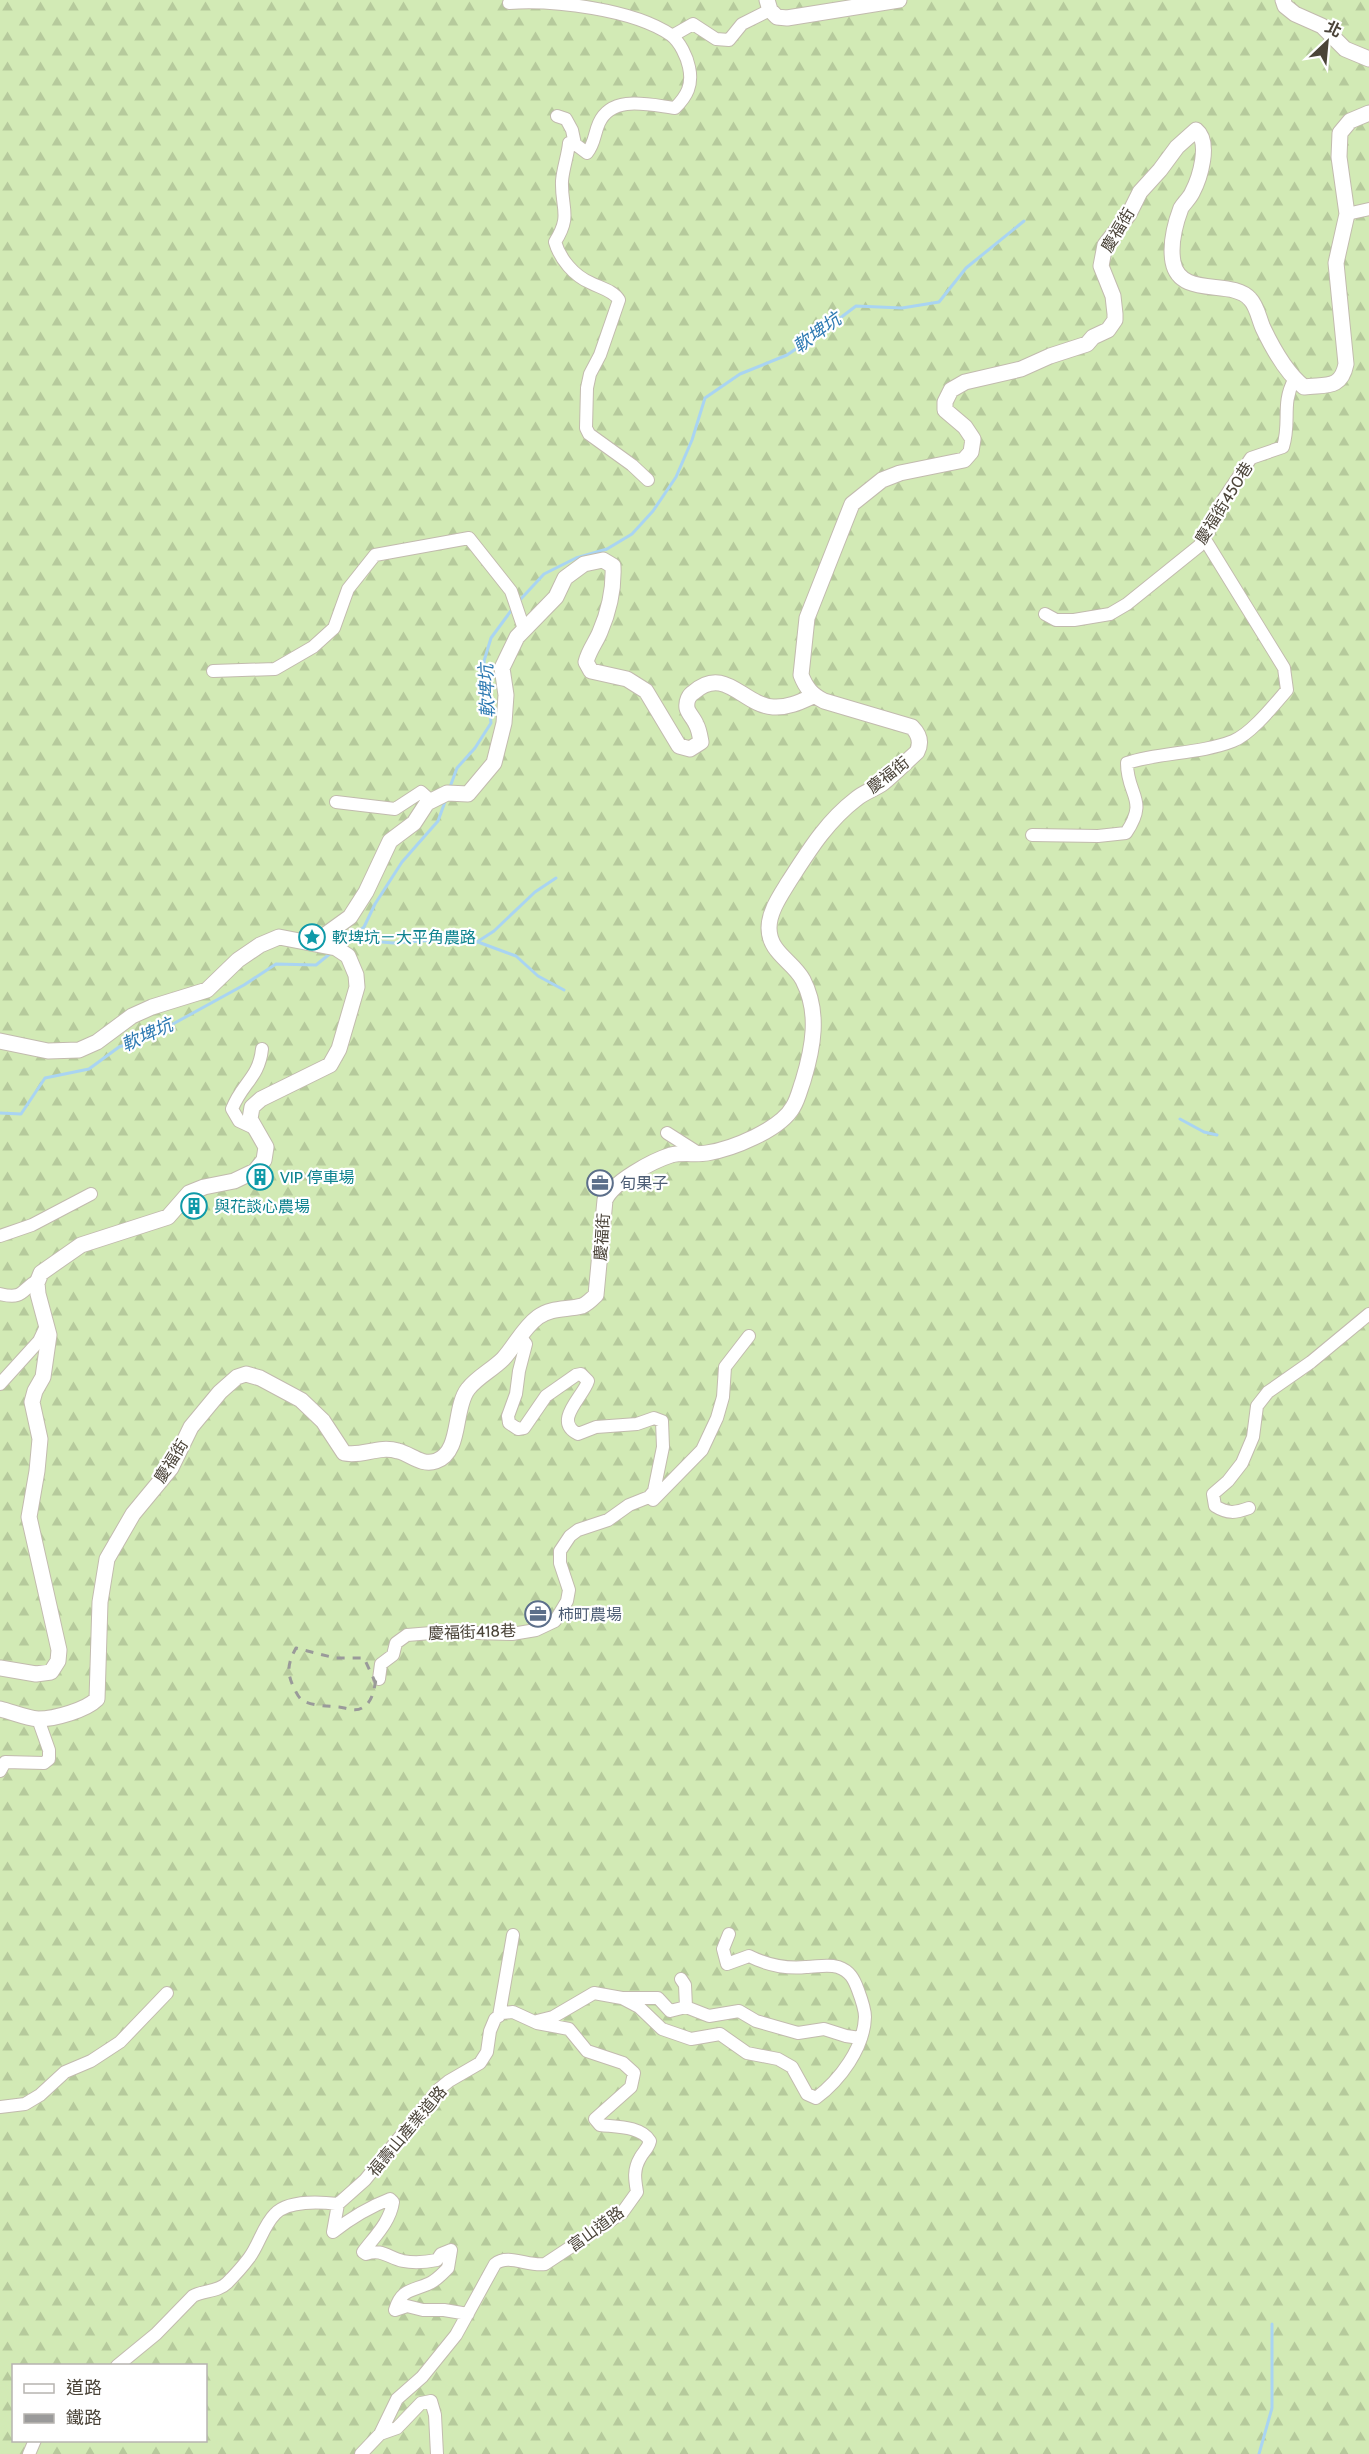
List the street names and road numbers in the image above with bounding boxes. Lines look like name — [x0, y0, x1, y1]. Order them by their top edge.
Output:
street label: 慶福街 — [1097, 205, 1139, 255]
street label: 慶福街450巷 — [1191, 458, 1257, 548]
street label: 慶福街 — [863, 753, 913, 797]
street label: 慶福街 — [591, 1212, 613, 1262]
street label: 慶福街 — [150, 1436, 192, 1486]
street label: 慶福街418巷 — [428, 1621, 516, 1643]
street label: 福壽山產業道路 — [364, 2082, 450, 2180]
street label: 富山道路 — [565, 2203, 627, 2255]

